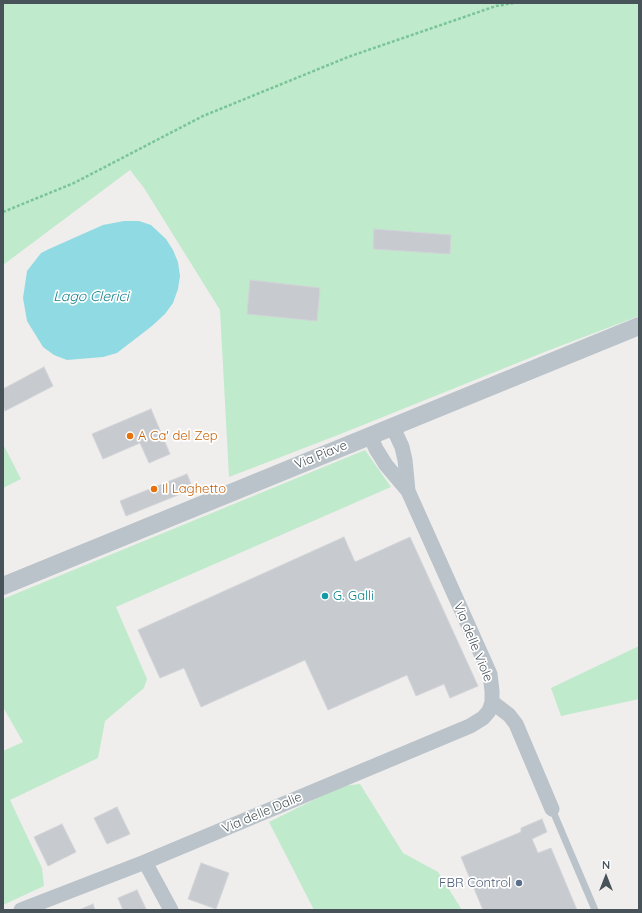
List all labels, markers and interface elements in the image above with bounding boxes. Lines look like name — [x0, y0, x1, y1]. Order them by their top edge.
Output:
water label: Lago Clerici — [53, 289, 129, 305]
place label: A Ca' del Zep — [138, 428, 218, 444]
marker: A Ca' del Zep — [125, 431, 135, 441]
street label: Via Piave — [292, 437, 350, 473]
place label: Il Laghetto — [162, 481, 226, 497]
marker: Il Laghetto — [149, 484, 159, 494]
place label: G. Galli — [333, 588, 374, 604]
marker: G. Galli — [320, 591, 330, 601]
street label: Via delle Viole — [450, 600, 496, 684]
street label: Via delle Dalie — [220, 789, 304, 837]
north arrow — [586, 857, 626, 897]
text: N — [602, 858, 610, 872]
place label: FBR Control — [439, 875, 511, 891]
marker: FBR Control — [514, 878, 524, 888]

